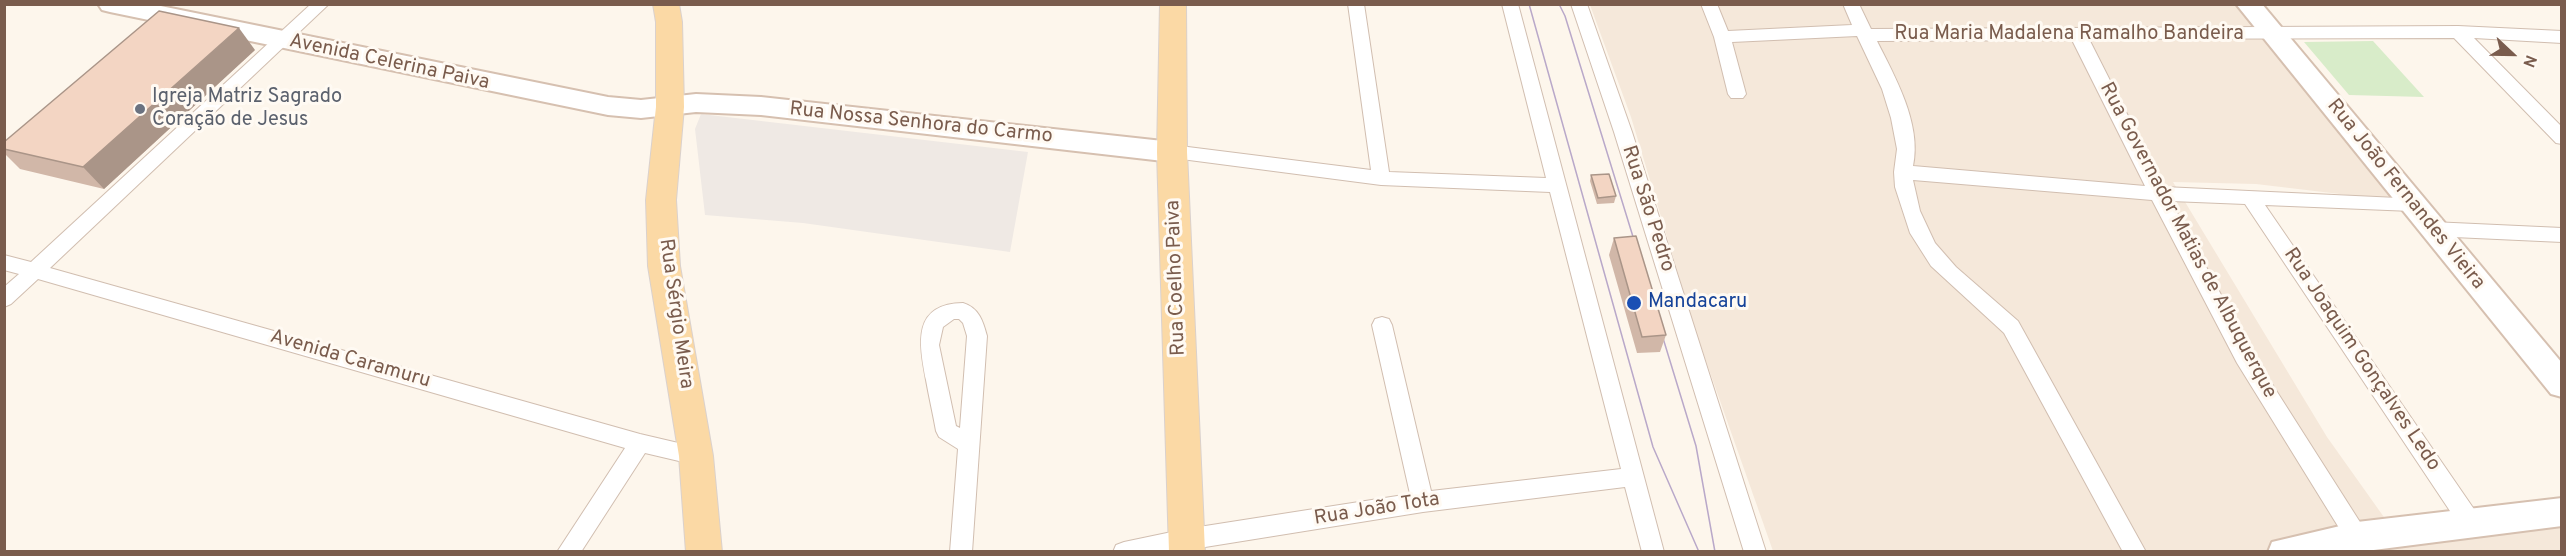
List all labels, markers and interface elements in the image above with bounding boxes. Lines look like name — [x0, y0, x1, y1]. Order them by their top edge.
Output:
street label: Rua Maria Madalena Ramalho Bandeira — [1894, 23, 2244, 47]
north arrow — [2482, 24, 2542, 84]
street label: Avenida Celerina Paiva — [287, 30, 491, 96]
text: N — [2517, 52, 2540, 70]
street label: Rua Governador Matias de Albuquerque — [2093, 79, 2281, 403]
place label: Igreja Matriz Sagrado Coração de Jesus — [152, 86, 342, 133]
street label: Rua João Fernandes Vieira — [2321, 95, 2489, 295]
street label: Rua Nossa Senhora do Carmo — [788, 98, 1054, 150]
marker: Igreja Matriz Sagrado Coração de Jesus — [133, 102, 147, 116]
street label: Rua São Pedro — [1615, 143, 1679, 275]
street label: Rua Coelho Paiva — [1162, 200, 1192, 356]
street label: Rua Sérgio Meira — [653, 237, 697, 391]
street label: Rua Joaquim Gonçalves Ledo — [2277, 244, 2445, 476]
place label: Mandacaru — [1648, 291, 1747, 315]
marker: Mandacaru — [1625, 294, 1643, 312]
street label: Avenida Caramuru — [267, 326, 433, 394]
street label: Rua João Tota — [1313, 488, 1441, 532]

